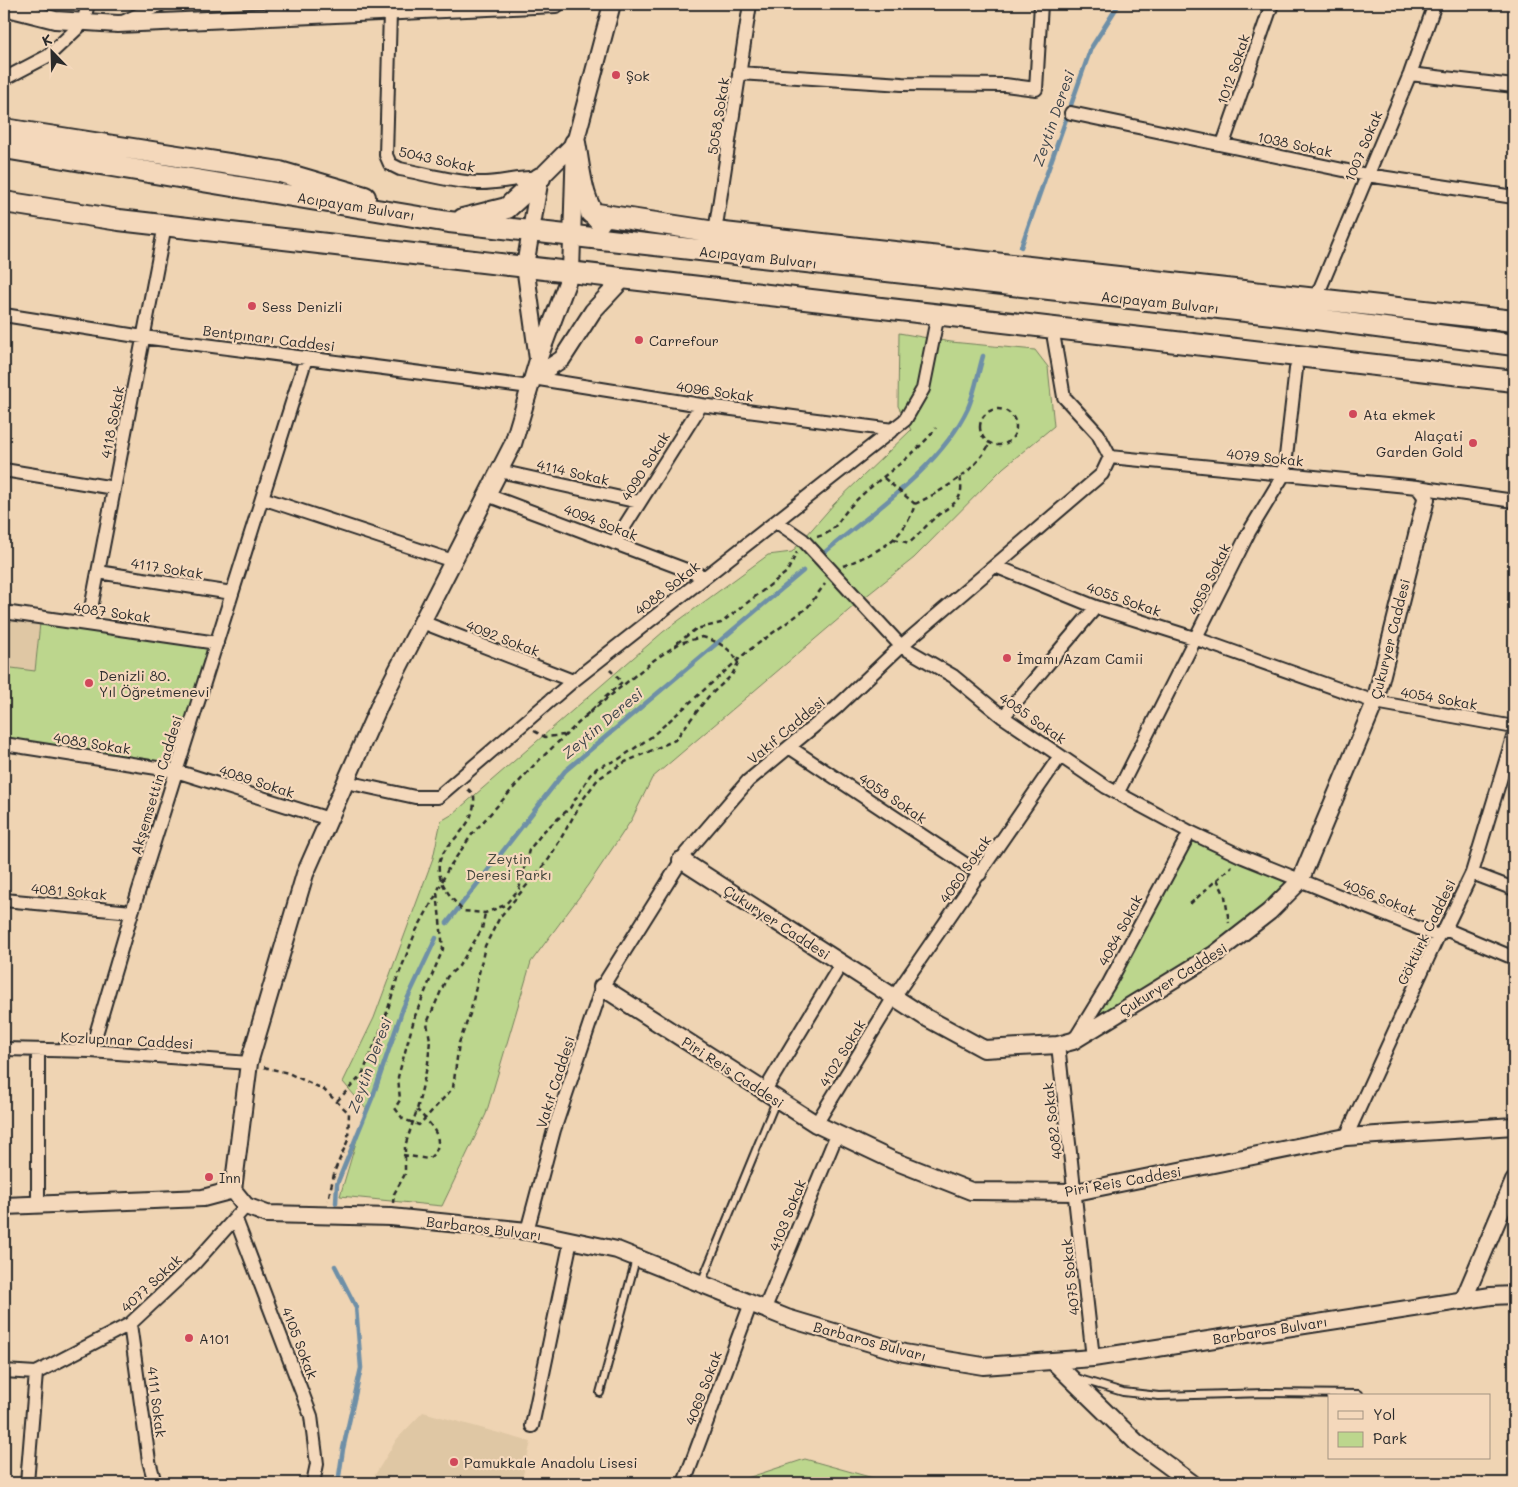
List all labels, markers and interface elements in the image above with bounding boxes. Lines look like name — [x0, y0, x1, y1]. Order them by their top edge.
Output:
north arrow — [28, 28, 78, 78]
text: K — [39, 29, 55, 50]
street label: 1012 Sokak — [1212, 31, 1254, 107]
place label: Şok — [626, 66, 650, 85]
water label: Zeytin Deresi — [1027, 67, 1079, 168]
marker: Şok — [610, 69, 622, 81]
street label: 5058 Sokak — [703, 76, 733, 156]
street label: 1007 Sokak — [1339, 108, 1387, 184]
street label: 1038 Sokak — [1256, 127, 1334, 161]
street label: 5043 Sokak — [397, 142, 477, 176]
street label: Acıpayam Bulvarı — [296, 187, 416, 225]
street label: Acıpayam Bulvarı — [698, 241, 818, 273]
street label: Acıpayam Bulvarı — [1100, 286, 1220, 318]
place label: Sess Denizli — [262, 297, 343, 316]
marker: Sess Denizli — [246, 300, 258, 312]
street label: Bentpınarı Caddesi — [202, 320, 336, 356]
place label: Carrefour — [649, 331, 719, 350]
marker: Carrefour — [633, 334, 645, 346]
street label: 4096 Sokak — [675, 376, 755, 406]
street label: 4118 Sokak — [96, 384, 128, 460]
place label: Ata ekmek — [1363, 405, 1435, 424]
marker: Ata ekmek — [1347, 408, 1359, 420]
place label: Alaçati Garden Gold — [1376, 426, 1463, 461]
street label: 4090 Sokak — [616, 428, 674, 504]
marker: Alaçati Garden Gold — [1467, 437, 1479, 449]
street label: 4079 Sokak — [1226, 444, 1304, 470]
street label: 4114 Sokak — [535, 455, 611, 489]
street label: 4094 Sokak — [561, 499, 641, 545]
street label: 4059 Sokak — [1183, 540, 1235, 618]
street label: 4117 Sokak — [130, 553, 204, 583]
street label: 4088 Sokak — [630, 556, 704, 620]
street label: 4055 Sokak — [1084, 577, 1164, 621]
street label: Çukuryer Caddesi — [1366, 577, 1414, 701]
street label: 4087 Sokak — [72, 597, 152, 627]
street label: 4092 Sokak — [464, 615, 542, 661]
place label: İmamı Azam Camii — [1017, 649, 1143, 668]
marker: İmamı Azam Camii — [1001, 652, 1013, 664]
place label: Denizli 80. Yıl Öğretmenevi — [99, 666, 210, 701]
marker: Denizli 80. Yıl Öğretmenevi — [83, 677, 95, 689]
street label: 4054 Sokak — [1399, 682, 1479, 714]
water label: Zeytin Deresi — [557, 683, 647, 763]
street label: 4085 Sokak — [996, 688, 1070, 748]
street label: Vakıf Caddesi — [743, 692, 829, 768]
street label: Akşemsettin Caddesi — [126, 713, 186, 857]
street label: 4083 Sokak — [52, 728, 132, 758]
street label: 4089 Sokak — [217, 760, 297, 802]
street label: 4058 Sokak — [855, 768, 931, 828]
street label: 4060 Sokak — [935, 832, 995, 906]
park label: Zeytin Deresi Parkı — [466, 849, 552, 884]
street label: 4056 Sokak — [1340, 874, 1420, 920]
street label: Göktürk Caddesi — [1392, 876, 1460, 988]
street label: 4081 Sokak — [30, 878, 108, 904]
street label: Çukuryer Caddesi — [720, 880, 834, 964]
street label: 4084 Sokak — [1093, 891, 1147, 969]
street label: Çukuryer Caddesi — [1116, 938, 1230, 1020]
water label: Zeytin Deresi — [343, 1014, 396, 1115]
street label: 4102 Sokak — [814, 1016, 870, 1090]
street label: Kozlupınar Caddesi — [60, 1027, 194, 1053]
street label: Piri Reis Caddesi — [678, 1032, 788, 1112]
street label: Vakıf Caddesi — [531, 1034, 579, 1130]
street label: 4082 Sokak — [1038, 1081, 1066, 1161]
street label: Piri Reis Caddesi — [1063, 1161, 1183, 1201]
place label: Inn — [219, 1168, 241, 1187]
marker: Inn — [203, 1171, 215, 1183]
street label: 4103 Sokak — [764, 1176, 810, 1254]
street label: Barbaros Bulvarı — [425, 1211, 543, 1245]
street label: 4075 Sokak — [1057, 1238, 1083, 1316]
street label: 4077 Sokak — [116, 1250, 186, 1316]
street label: 4105 Sokak — [278, 1304, 322, 1382]
street label: Barbaros Bulvarı — [1211, 1312, 1329, 1348]
street label: Barbaros Bulvarı — [811, 1317, 929, 1365]
place label: A101 — [199, 1329, 230, 1348]
marker: A101 — [183, 1332, 195, 1344]
street label: 4069 Sokak — [680, 1348, 726, 1428]
street label: 4111 Sokak — [143, 1365, 171, 1439]
legend — [1328, 1394, 1490, 1460]
text: Yol — [1373, 1404, 1396, 1424]
text: Park — [1373, 1428, 1407, 1448]
place label: Pamukkale Anadolu Lisesi — [464, 1453, 638, 1472]
marker: Pamukkale Anadolu Lisesi — [448, 1456, 460, 1468]

